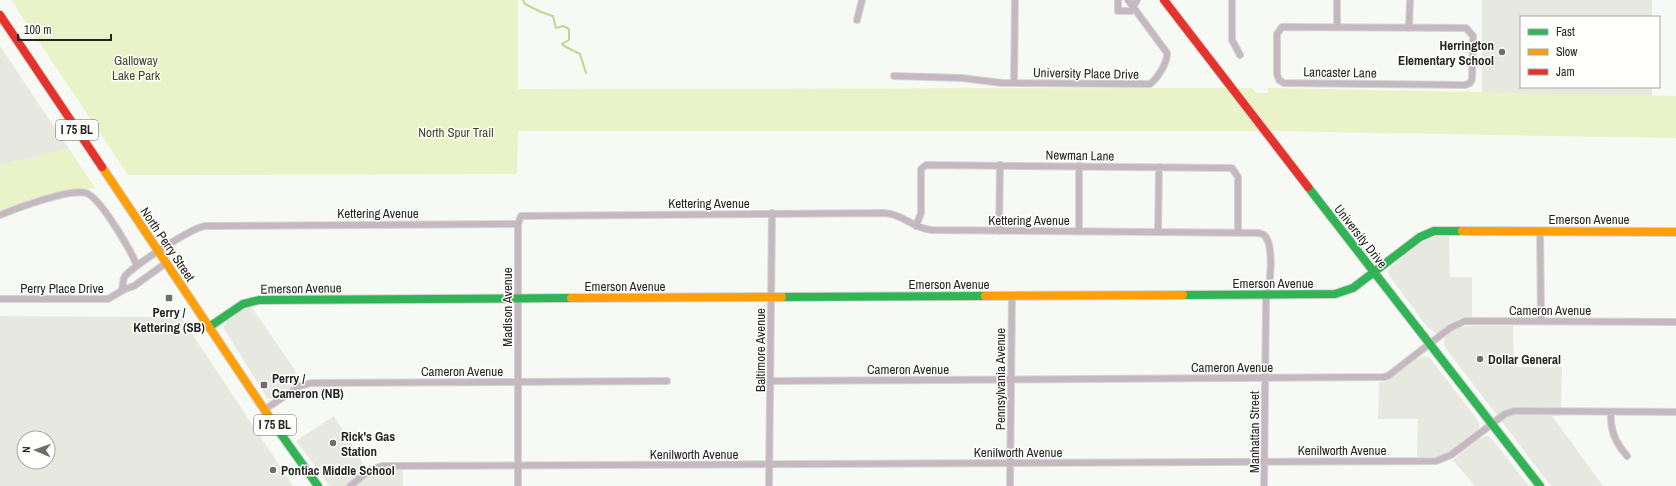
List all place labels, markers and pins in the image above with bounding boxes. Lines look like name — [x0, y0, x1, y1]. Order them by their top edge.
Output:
place label: Herrington Elementary School — [1398, 37, 1494, 69]
marker: Herrington Elementary School — [1497, 47, 1507, 57]
marker: Perry / Kettering (SB) — [164, 293, 174, 303]
place label: Perry / Kettering (SB) — [133, 304, 205, 336]
place label: Dollar General — [1488, 351, 1561, 368]
marker: Dollar General — [1475, 354, 1485, 364]
place label: Perry / Cameron (NB) — [272, 370, 344, 402]
marker: Perry / Cameron (NB) — [259, 380, 269, 390]
place label: Rick's Gas Station — [341, 428, 395, 460]
marker: Rick's Gas Station — [328, 438, 338, 448]
place label: Pontiac Middle School — [281, 462, 395, 479]
marker: Pontiac Middle School — [268, 465, 278, 475]

